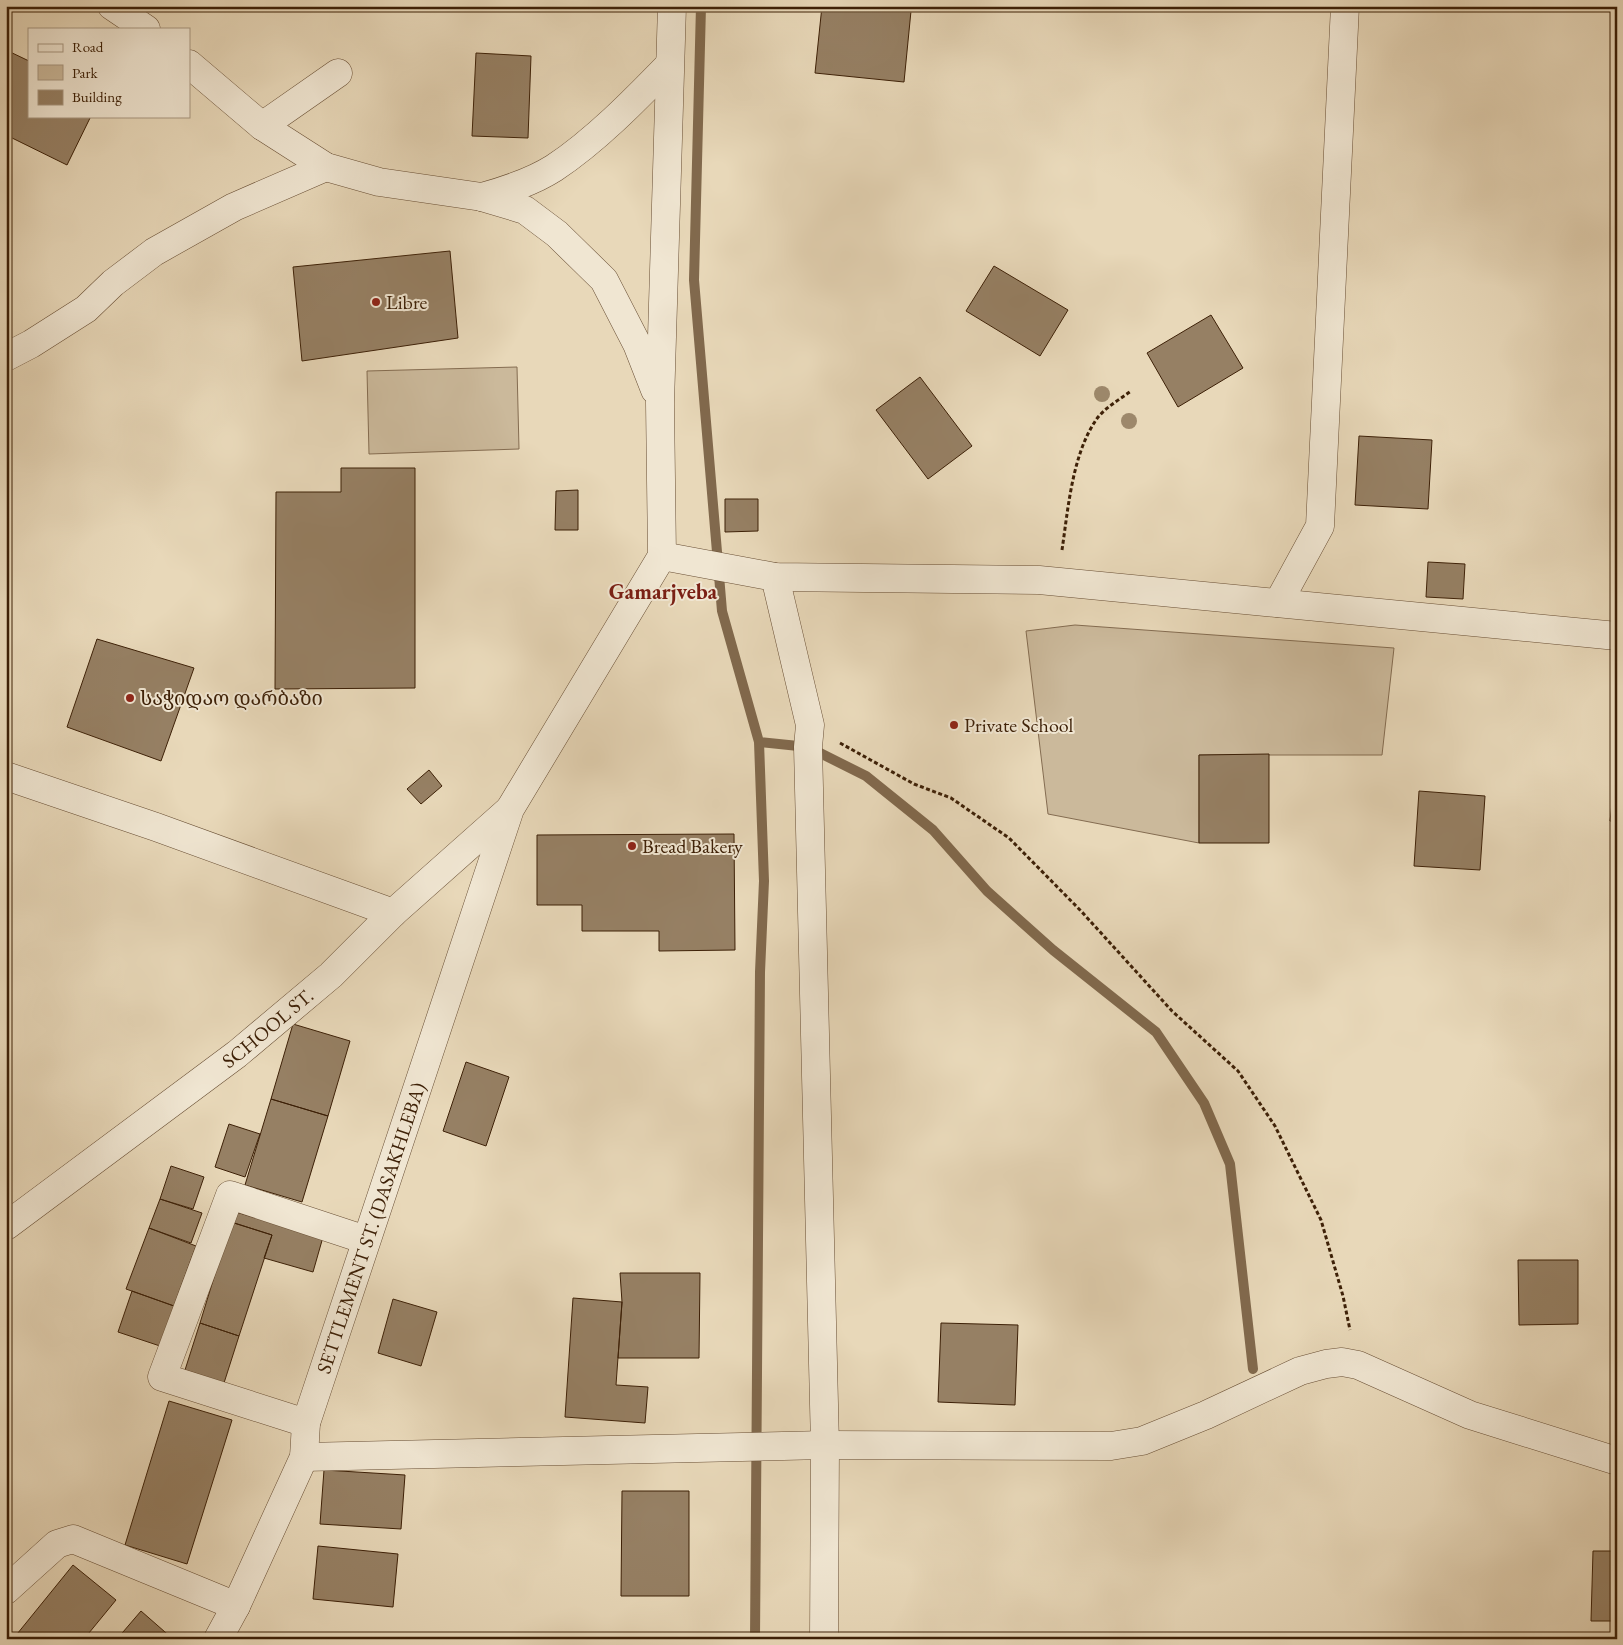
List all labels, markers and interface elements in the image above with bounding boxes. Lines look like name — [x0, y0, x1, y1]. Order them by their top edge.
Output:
legend — [28, 28, 190, 118]
text: Road — [72, 37, 104, 56]
text: Park — [72, 63, 99, 82]
text: Building — [72, 87, 122, 106]
place label: Libre — [386, 289, 428, 315]
marker: Libre — [370, 296, 382, 308]
district label: Gamarjveba — [609, 577, 718, 606]
place label: საჭიდაო დარბაზი — [140, 685, 323, 711]
marker: საჭიდაო დარბაზი — [124, 692, 136, 704]
place label: Private School — [964, 712, 1073, 738]
marker: Private School — [948, 719, 960, 731]
place label: Bread Bakery — [642, 833, 743, 859]
marker: Bread Bakery — [626, 840, 638, 852]
street label: SCHOOL ST. — [216, 982, 319, 1074]
street label: SETTLEMENT ST. (DASAKHLEBA) — [310, 1079, 431, 1377]

